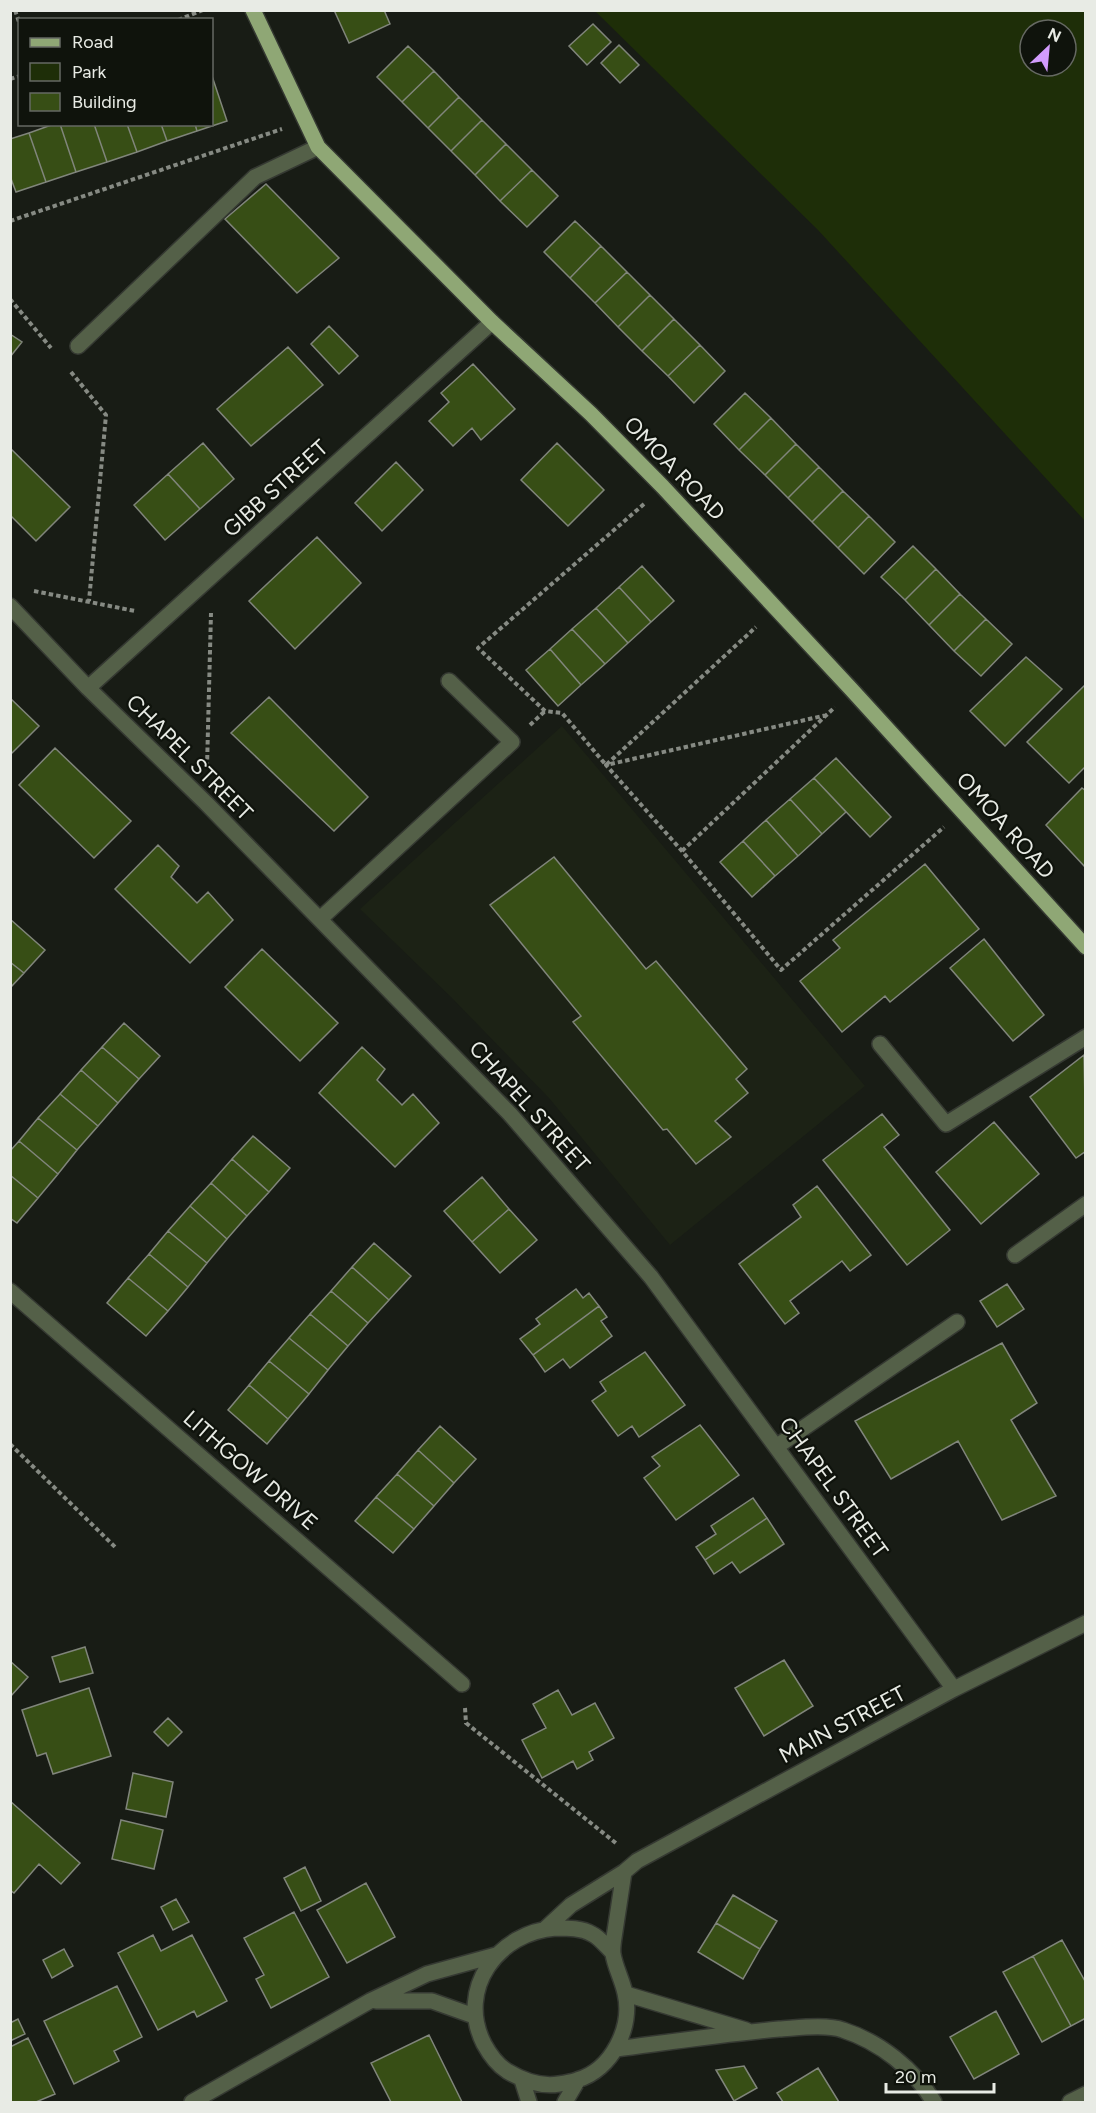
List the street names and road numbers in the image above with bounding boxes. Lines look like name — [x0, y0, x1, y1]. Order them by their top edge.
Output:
street label: OMOA ROAD — [618, 411, 731, 526]
street label: GIBB STREET — [217, 434, 334, 543]
street label: CHAPEL STREET — [121, 689, 258, 826]
street label: OMOA ROAD — [951, 767, 1060, 884]
street label: CHAPEL STREET — [464, 1035, 596, 1178]
street label: LITHGOW DRIVE — [178, 1405, 323, 1536]
street label: CHAPEL STREET — [773, 1412, 894, 1563]
street label: MAIN STREET — [774, 1680, 910, 1769]

